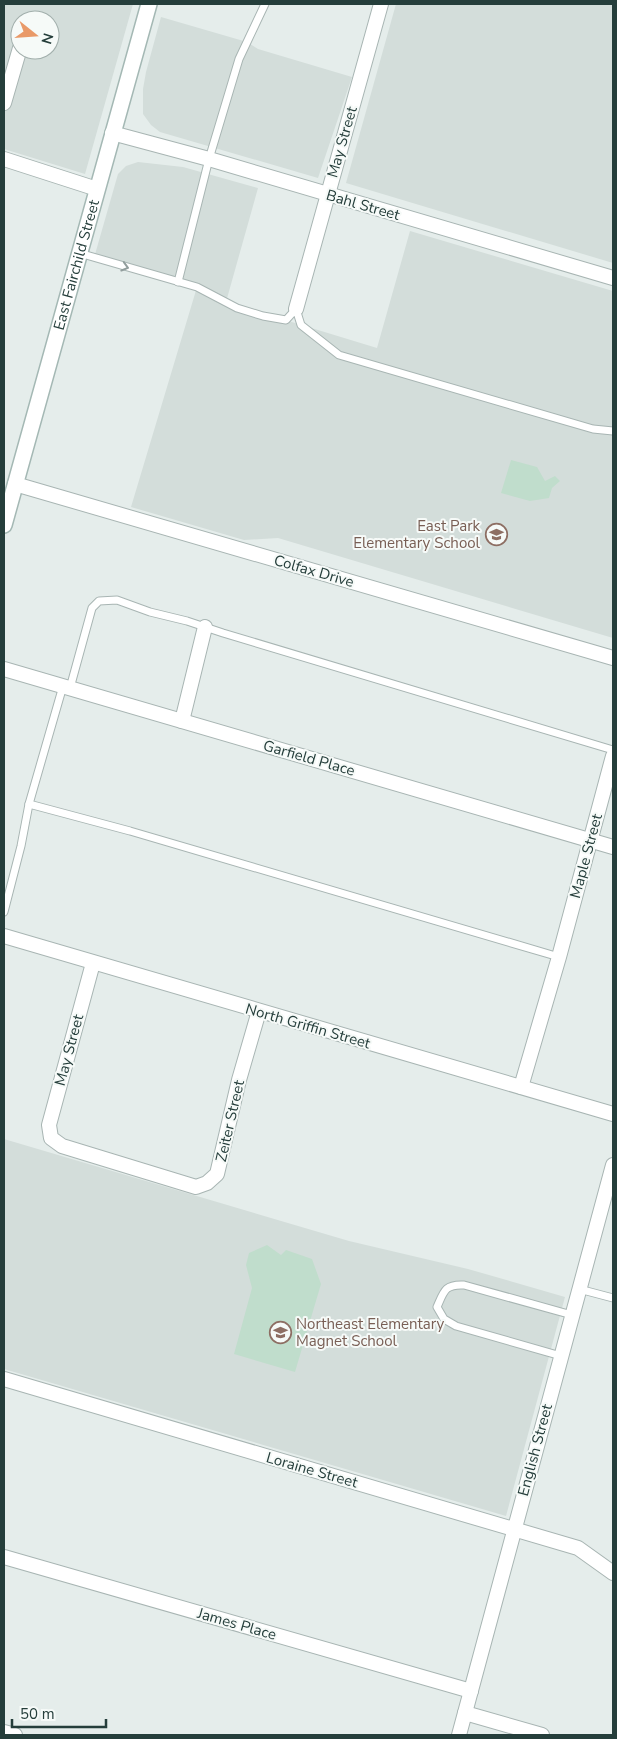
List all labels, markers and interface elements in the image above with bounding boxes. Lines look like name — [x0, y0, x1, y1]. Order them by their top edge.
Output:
north arrow — [10, 10, 60, 60]
text: N — [36, 31, 58, 46]
street label: May Street — [322, 103, 362, 180]
street label: Bahl Street — [324, 185, 403, 225]
street label: East Fairchild Street — [49, 197, 104, 332]
one-way arrow — [120, 261, 128, 271]
place label: East Park Elementary School — [353, 516, 481, 553]
school or university icon: East Park Elementary School — [484, 523, 508, 547]
street label: Colfax Drive — [272, 550, 356, 592]
street label: Garfield Place — [261, 735, 357, 781]
street label: Maple Street — [565, 811, 607, 900]
street label: North Griffin Street — [243, 999, 373, 1054]
street label: May Street — [50, 1011, 88, 1088]
street label: Zeiter Street — [211, 1077, 249, 1164]
place label: Northeast Elementary Magnet School — [296, 1314, 445, 1351]
school or university icon: Northeast Elementary Magnet School — [268, 1321, 292, 1345]
street label: English Street — [513, 1401, 557, 1498]
street label: Loraine Street — [264, 1447, 361, 1493]
street label: James Place — [194, 1603, 279, 1645]
scale bar — [12, 1696, 106, 1728]
text: 50 m — [20, 1704, 55, 1724]

